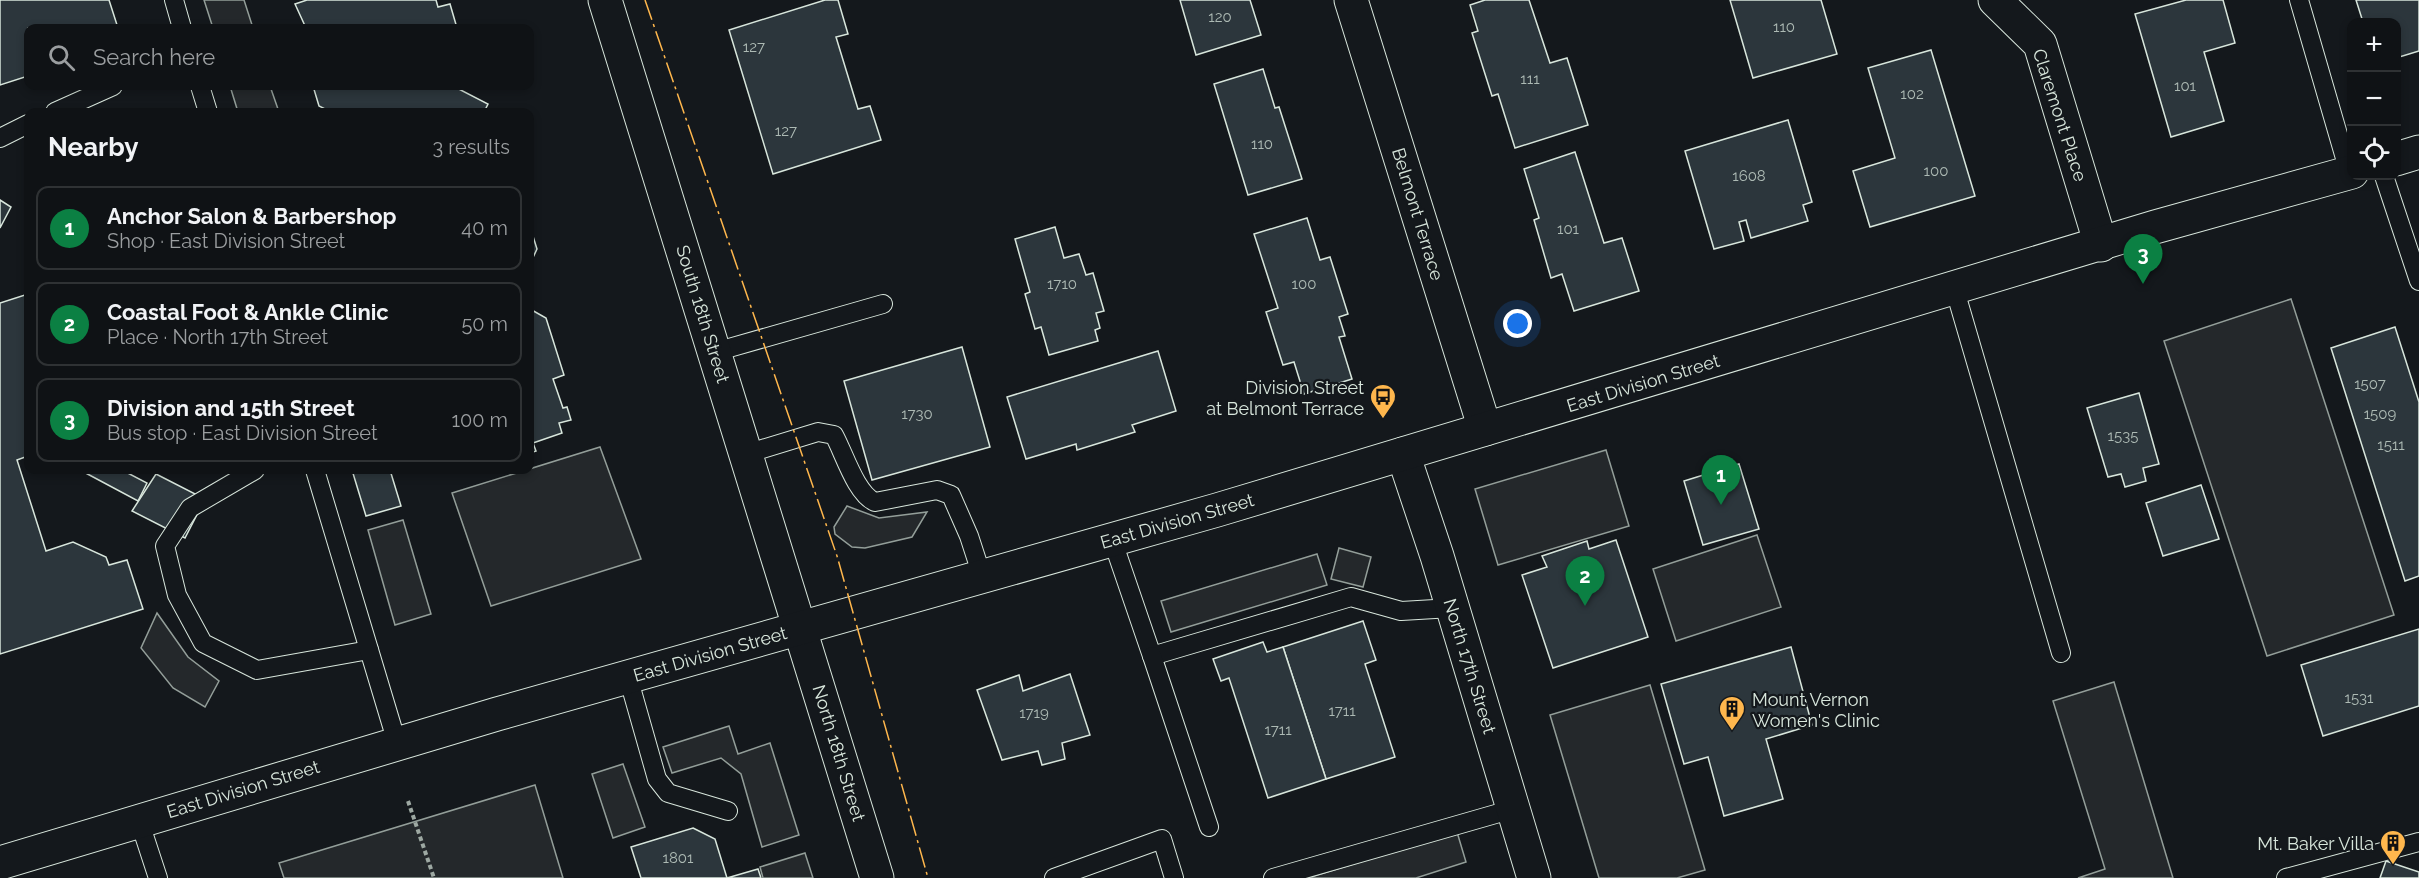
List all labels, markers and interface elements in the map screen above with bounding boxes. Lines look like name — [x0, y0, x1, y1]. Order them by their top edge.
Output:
house number: 120 — [1208, 8, 1232, 26]
house number: 110 — [1773, 18, 1795, 36]
map controls — [2347, 18, 2401, 180]
button: + — [2347, 18, 2401, 72]
search box — [24, 24, 534, 90]
house number: 127 — [743, 38, 765, 56]
icon: search — [45, 41, 78, 74]
text: Search here — [93, 44, 215, 70]
street label: Claremont Place — [2029, 46, 2091, 184]
house number: 111 — [1520, 70, 1540, 88]
button: − — [2347, 72, 2401, 126]
house number: 101 — [2174, 77, 2197, 95]
house number: 102 — [1900, 85, 1924, 103]
house number: 127 — [775, 122, 797, 140]
button: locate — [2347, 126, 2401, 180]
text: Nearby — [48, 132, 138, 162]
text: 3 results — [432, 135, 510, 159]
house number: 110 — [1251, 135, 1273, 153]
street label: Belmont Terrace — [1388, 145, 1448, 283]
house number: 100 — [1924, 162, 1948, 180]
house number: 1608 — [1732, 167, 1766, 185]
text: Anchor Salon & Barbershop — [107, 203, 396, 229]
text: 1 — [65, 216, 74, 240]
text: 40 m — [461, 216, 508, 240]
house number: 101 — [1557, 220, 1580, 238]
text: Shop · East Division Street — [107, 229, 345, 253]
pin: 3 — [2124, 234, 2162, 284]
street label: South 18th Street — [672, 243, 734, 385]
house number: 1710 — [1047, 275, 1077, 293]
house number: 100 — [1292, 275, 1316, 293]
text: Coastal Foot & Ankle Clinic — [107, 299, 389, 325]
your location — [1503, 309, 1532, 338]
text: 2 — [64, 312, 75, 336]
text: 50 m — [461, 312, 508, 336]
text: Place · North 17th Street — [107, 325, 328, 349]
street label: East Division Street — [1564, 350, 1722, 416]
house number: 1507 — [2354, 375, 2386, 393]
place label: Division Street at Belmont Terrace — [1206, 377, 1364, 419]
bus stop icon: Division Street at Belmont Terrace — [1368, 382, 1398, 420]
text: Division and 15th Street — [107, 395, 355, 421]
house number: 1730 — [901, 405, 933, 423]
house number: 1509 — [2364, 405, 2396, 423]
text: 3 — [64, 408, 75, 432]
text: 100 m — [451, 408, 508, 432]
text: Bus stop · East Division Street — [107, 421, 378, 445]
house number: 1535 — [2108, 427, 2138, 445]
house number: 1511 — [2377, 436, 2405, 454]
pin: 1 — [1702, 456, 1740, 505]
street label: East Division Street — [1098, 489, 1256, 553]
pin: 2 — [1566, 556, 1604, 606]
street label: North 17th Street — [1439, 596, 1501, 736]
street label: East Division Street — [631, 622, 789, 686]
street label: North 18th Street — [808, 682, 870, 824]
place label: Mount Vernon Women's Clinic — [1752, 689, 1880, 731]
house number: 1531 — [2344, 689, 2374, 707]
building icon: Mount Vernon Women's Clinic — [1717, 694, 1747, 732]
house number: 1711 — [1328, 702, 1356, 720]
house number: 1719 — [1019, 704, 1049, 722]
house number: 1711 — [1264, 721, 1292, 739]
street label: East Division Street — [164, 756, 322, 822]
building icon: Mt. Baker Villa — [2378, 828, 2408, 866]
place label: Mt. Baker Villa — [2257, 833, 2374, 854]
house number: 1801 — [663, 849, 694, 867]

